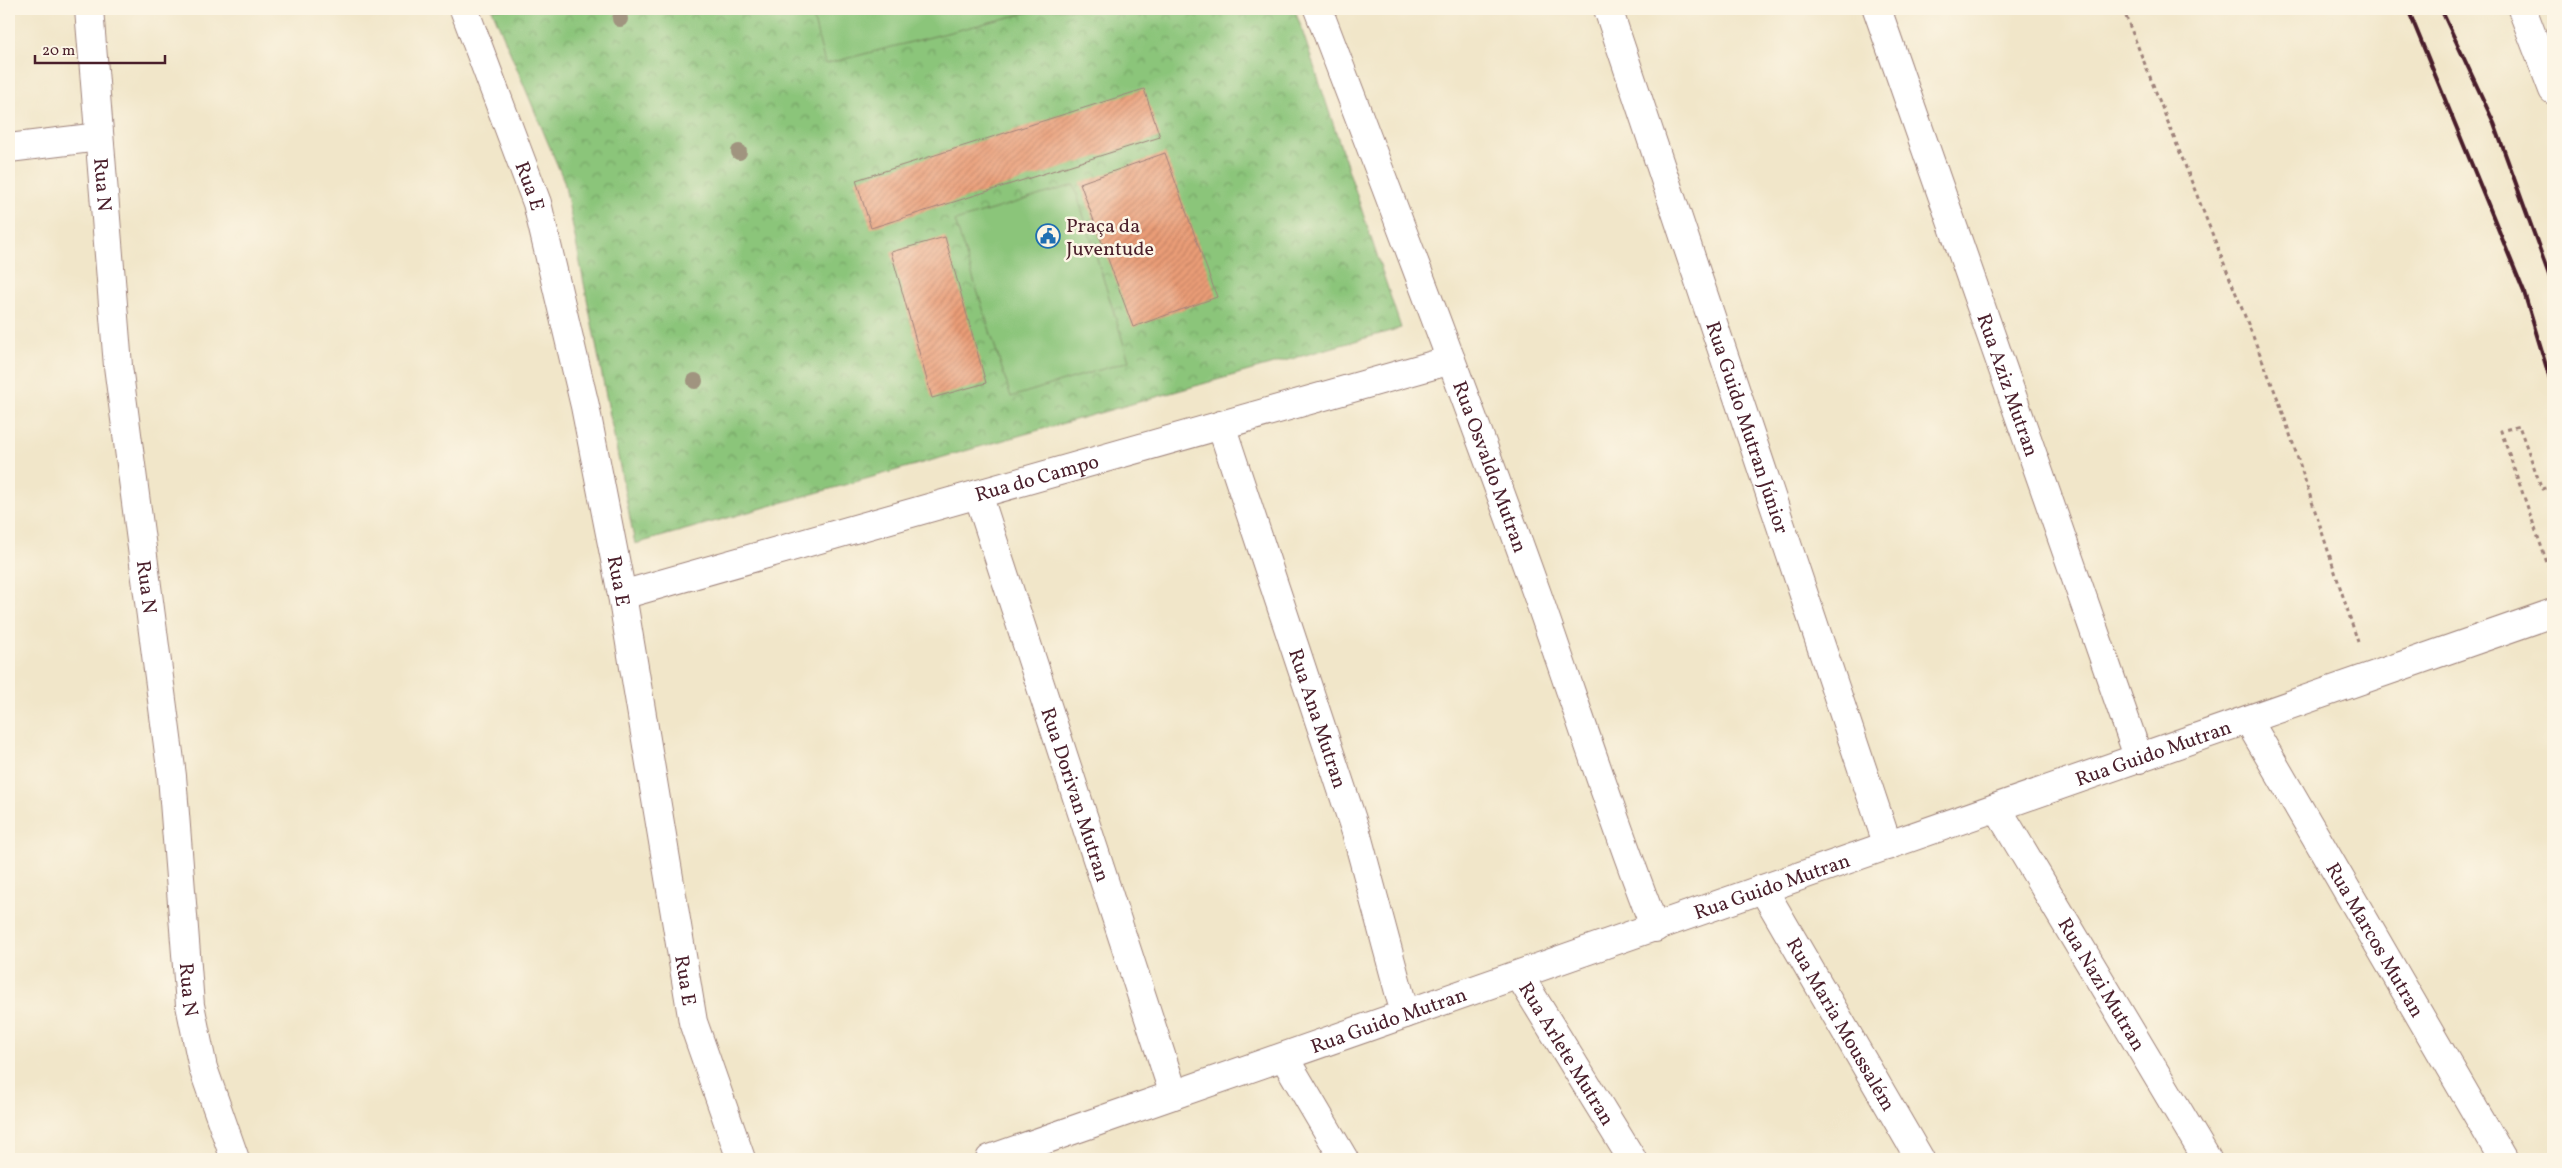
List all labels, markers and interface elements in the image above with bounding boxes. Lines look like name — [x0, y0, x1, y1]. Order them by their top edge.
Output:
scale bar — [35, 32, 165, 64]
text: 20 m — [42, 41, 75, 62]
street label: Rua N — [85, 157, 117, 213]
street label: Rua E — [507, 158, 550, 214]
place label: Praça da Juventude — [1066, 213, 1154, 264]
public building icon: Praça da Juventude — [1035, 223, 1061, 249]
street label: Rua Aziz Mutran — [1968, 310, 2044, 461]
street label: Rua Guido Mutran Júnior — [1697, 318, 1795, 538]
street label: Rua Osvaldo Mutran — [1444, 377, 1533, 557]
street label: Rua do Campo — [972, 448, 1102, 510]
street label: Rua E — [599, 553, 636, 608]
street label: Rua N — [128, 559, 163, 616]
street label: Rua Ana Mutran — [1280, 645, 1353, 793]
street label: Rua Dorivan Mutran — [1033, 704, 1116, 886]
street label: Rua Guido Mutran — [2072, 714, 2236, 795]
street label: Rua Guido Mutran — [1690, 848, 1854, 928]
street label: Rua Marcos Mutran — [2318, 858, 2430, 1023]
street label: Rua Nazi Mutran — [2050, 913, 2151, 1057]
street label: Rua Maria Moussalém — [1778, 933, 1901, 1117]
street label: Rua E — [666, 953, 702, 1008]
street label: Rua N — [171, 962, 204, 1020]
street label: Rua Arlete Mutran — [1511, 977, 1620, 1132]
street label: Rua Guido Mutran — [1307, 982, 1471, 1062]

